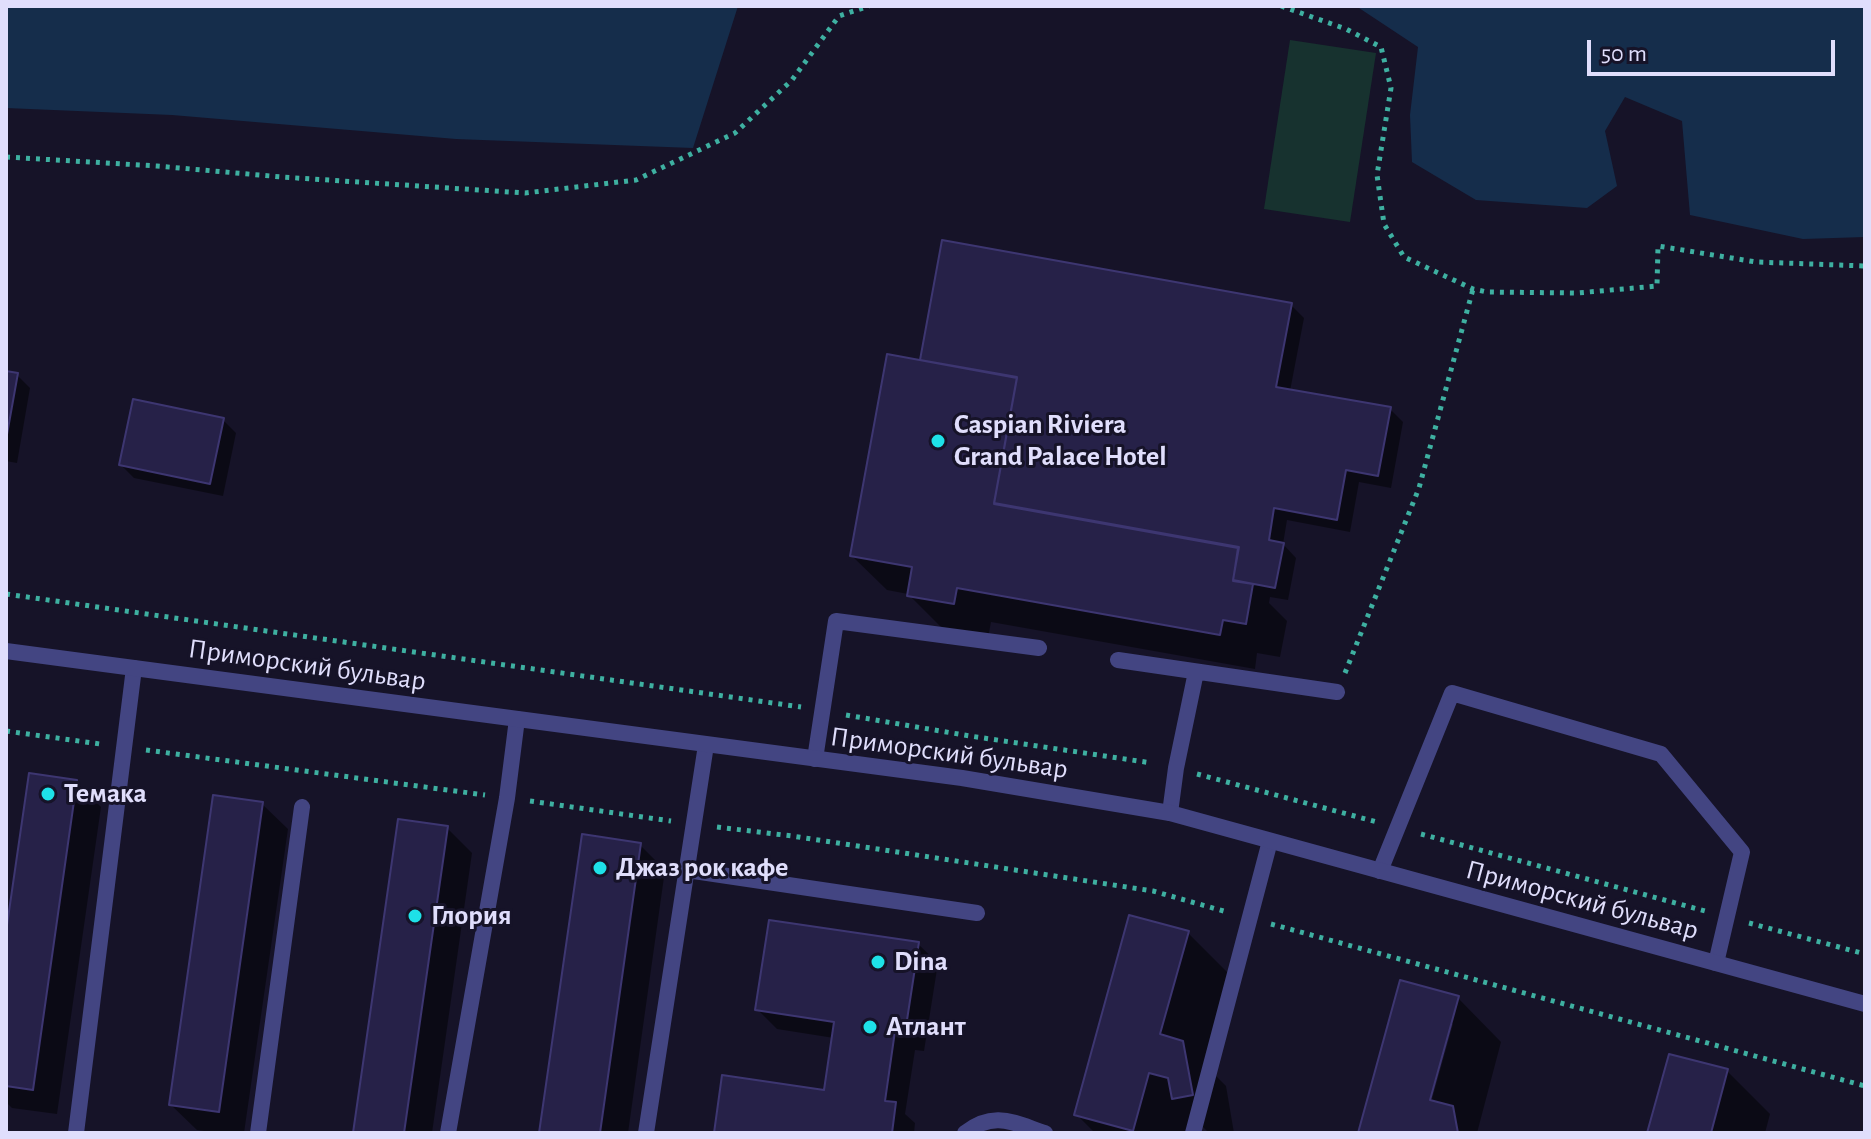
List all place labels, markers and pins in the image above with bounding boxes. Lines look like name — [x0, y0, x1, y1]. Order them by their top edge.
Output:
place label: Caspian Riviera Grand Palace Hotel — [954, 408, 1167, 474]
marker: Caspian Riviera Grand Palace Hotel — [929, 432, 947, 450]
place label: Темака — [64, 777, 147, 811]
marker: Темака — [39, 785, 57, 803]
place label: Джаз рок кафе — [616, 851, 788, 885]
marker: Джаз рок кафе — [591, 859, 609, 877]
place label: Глория — [431, 899, 512, 933]
marker: Глория — [406, 907, 424, 925]
place label: Dina — [894, 945, 948, 979]
marker: Dina — [869, 953, 887, 971]
place label: Атлант — [886, 1010, 966, 1044]
marker: Атлант — [861, 1018, 879, 1036]

